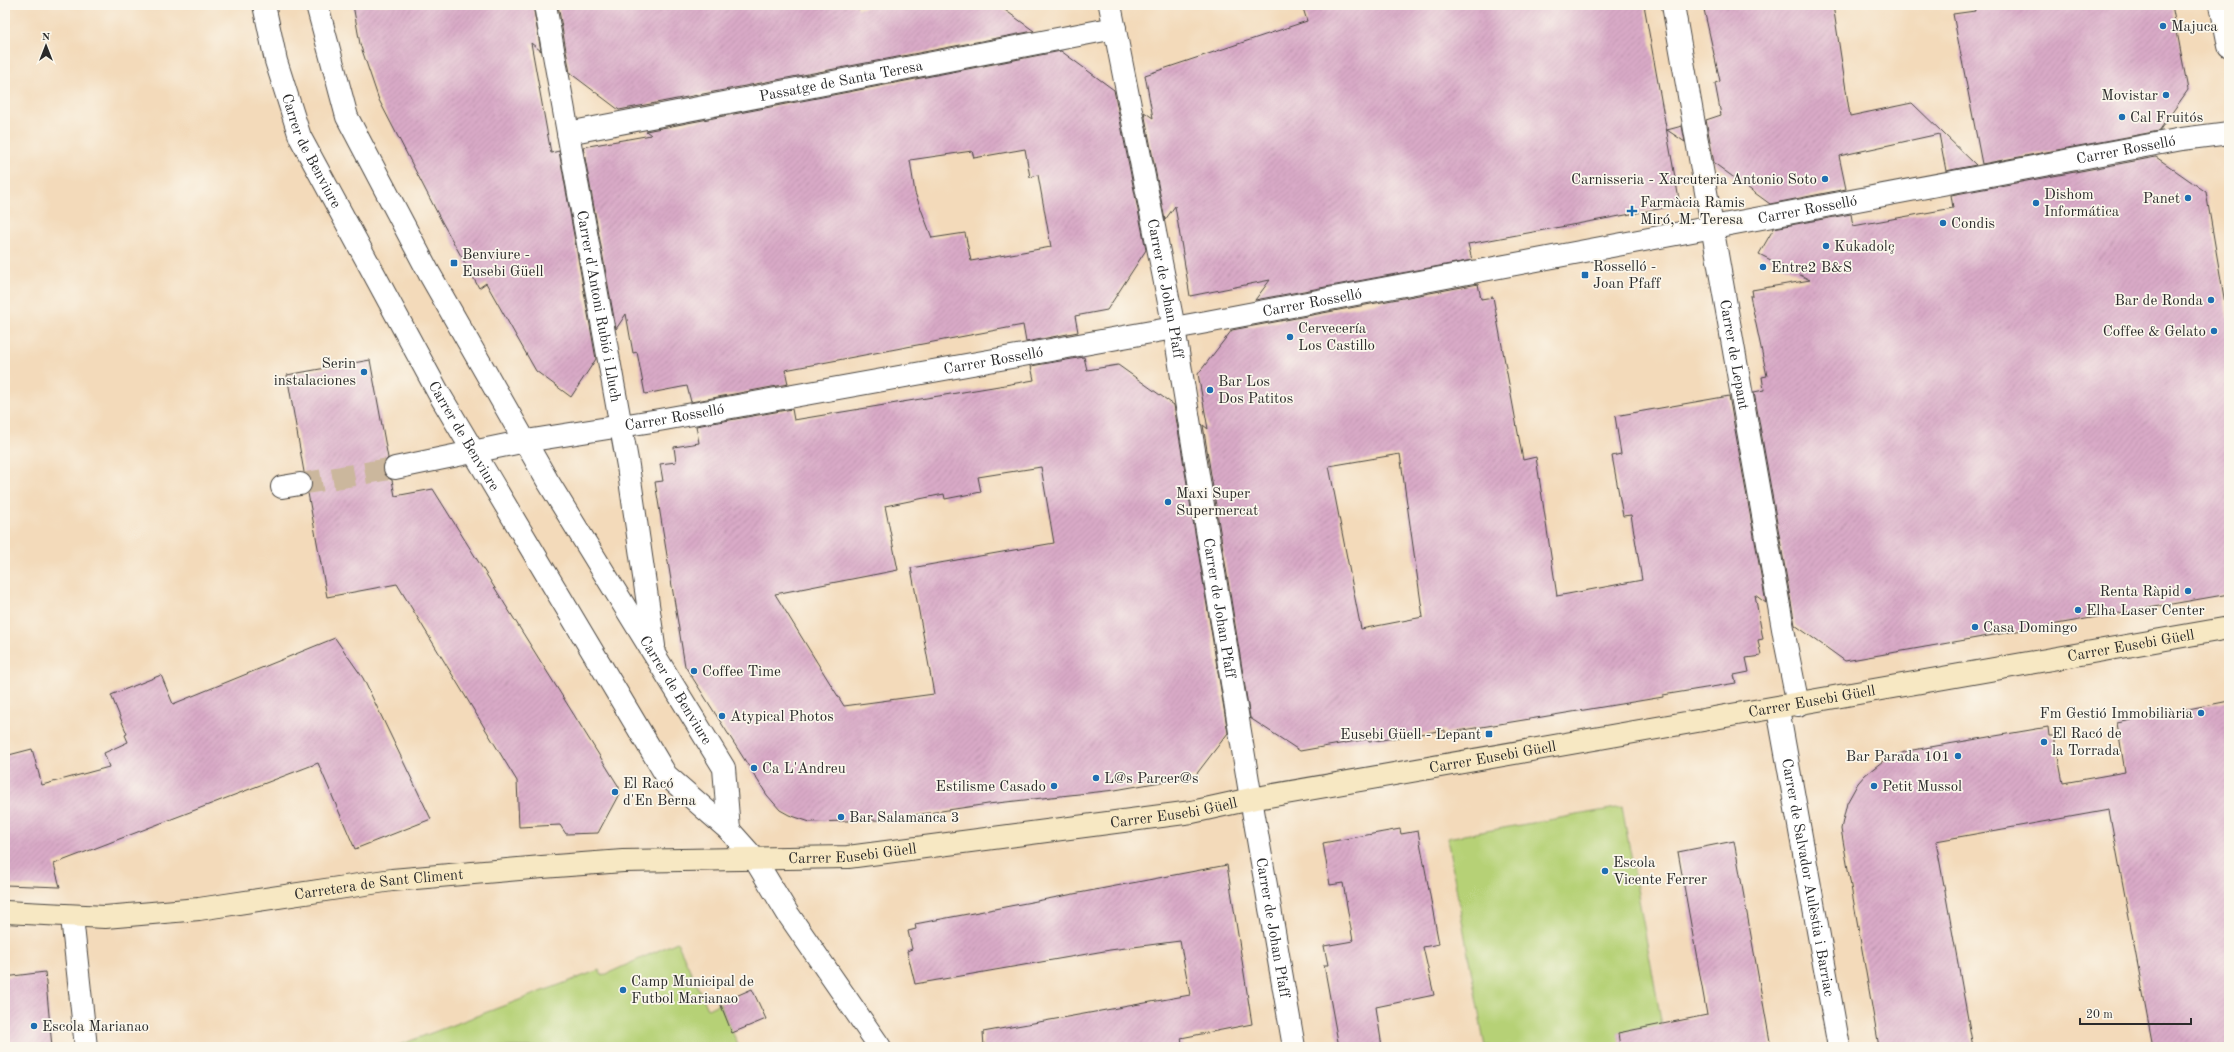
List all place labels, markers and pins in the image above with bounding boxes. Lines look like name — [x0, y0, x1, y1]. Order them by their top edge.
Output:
place label: Majuca — [2171, 20, 2218, 35]
marker: Majuca — [2158, 21, 2168, 31]
place label: Movistar — [2101, 89, 2158, 104]
marker: Movistar — [2161, 90, 2171, 100]
place label: Cal Fruitós — [2130, 111, 2203, 126]
marker: Cal Fruitós — [2117, 112, 2127, 122]
place label: Carnisseria - Xarcuteria Antonio Soto — [1571, 173, 1817, 188]
marker: Carnisseria - Xarcuteria Antonio Soto — [1820, 174, 1830, 184]
place label: Dishom Informática — [2044, 188, 2120, 220]
place label: Panet — [2143, 192, 2180, 207]
marker: Panet — [2183, 193, 2193, 203]
place label: Farmàcia Ramis Miró, M. Teresa — [1640, 196, 1745, 228]
marker: Dishom Informática — [2031, 198, 2041, 208]
marker: Farmàcia Ramis Miró, M. Teresa — [1627, 206, 1637, 216]
place label: Condis — [1951, 217, 1995, 232]
marker: Condis — [1938, 218, 1948, 228]
place label: Kukadolç — [1834, 240, 1895, 255]
marker: Kukadolç — [1821, 241, 1831, 251]
place label: Benviure - Eusebi Güell — [462, 248, 544, 280]
marker: Benviure - Eusebi Güell — [449, 258, 459, 268]
place label: Rosselló - Joan Pfaff — [1593, 260, 1662, 292]
place label: Entre2 B&S — [1771, 261, 1852, 276]
marker: Entre2 B&S — [1758, 262, 1768, 272]
marker: Rosselló - Joan Pfaff — [1580, 270, 1590, 280]
place label: Bar de Ronda — [2114, 294, 2204, 309]
marker: Bar de Ronda — [2206, 295, 2216, 305]
place label: Cervecería Los Castillo — [1298, 322, 1375, 354]
place label: Coffee & Gelato — [2103, 325, 2206, 340]
marker: Coffee & Gelato — [2209, 326, 2219, 336]
marker: Cervecería Los Castillo — [1285, 332, 1295, 342]
place label: Serin instalaciones — [274, 357, 356, 389]
marker: Serin instalaciones — [359, 367, 369, 377]
place label: Bar Los Dos Patitos — [1218, 375, 1293, 407]
marker: Bar Los Dos Patitos — [1205, 385, 1215, 395]
place label: Maxi Super Supermercat — [1176, 487, 1258, 519]
marker: Maxi Super Supermercat — [1163, 497, 1173, 507]
place label: Renta Ràpid — [2100, 585, 2180, 600]
marker: Renta Ràpid — [2183, 586, 2193, 596]
place label: Elha Laser Center — [2086, 604, 2205, 619]
marker: Elha Laser Center — [2073, 605, 2083, 615]
place label: Casa Domingo — [1983, 621, 2077, 636]
marker: Casa Domingo — [1970, 622, 1980, 632]
place label: Coffee Time — [702, 665, 781, 680]
marker: Coffee Time — [689, 666, 699, 676]
place label: Fm Gestió Immobiliària — [2040, 707, 2194, 722]
marker: Fm Gestió Immobiliària — [2196, 708, 2206, 718]
place label: Atypical Photos — [730, 710, 834, 725]
marker: Atypical Photos — [717, 711, 727, 721]
place label: El Racó de la Torrada — [2052, 727, 2122, 759]
place label: Eusebi Güell - Lepant — [1340, 728, 1481, 743]
marker: Eusebi Güell - Lepant — [1484, 729, 1494, 739]
marker: El Racó de la Torrada — [2039, 737, 2049, 747]
place label: Bar Parada 101 — [1846, 750, 1950, 765]
marker: Bar Parada 101 — [1953, 751, 1963, 761]
place label: Ca L'Andreu — [762, 762, 846, 777]
marker: Ca L'Andreu — [749, 763, 759, 773]
place label: L@s Parcer@s — [1104, 772, 1199, 787]
marker: L@s Parcer@s — [1091, 773, 1101, 783]
place label: El Racó d'En Berna — [623, 777, 697, 809]
place label: Estilisme Casado — [936, 780, 1046, 795]
place label: Petit Mussol — [1882, 780, 1962, 795]
marker: Estilisme Casado — [1049, 781, 1059, 791]
marker: Petit Mussol — [1869, 781, 1879, 791]
marker: El Racó d'En Berna — [610, 787, 620, 797]
place label: Bar Salamanca 3 — [849, 811, 960, 826]
marker: Bar Salamanca 3 — [836, 812, 846, 822]
place label: Escola Vicente Ferrer — [1613, 856, 1707, 888]
marker: Escola Vicente Ferrer — [1600, 866, 1610, 876]
place label: Camp Municipal de Futbol Marianao — [631, 975, 754, 1007]
marker: Camp Municipal de Futbol Marianao — [618, 985, 628, 995]
place label: Escola Marianao — [42, 1020, 149, 1035]
marker: Escola Marianao — [29, 1021, 39, 1031]

